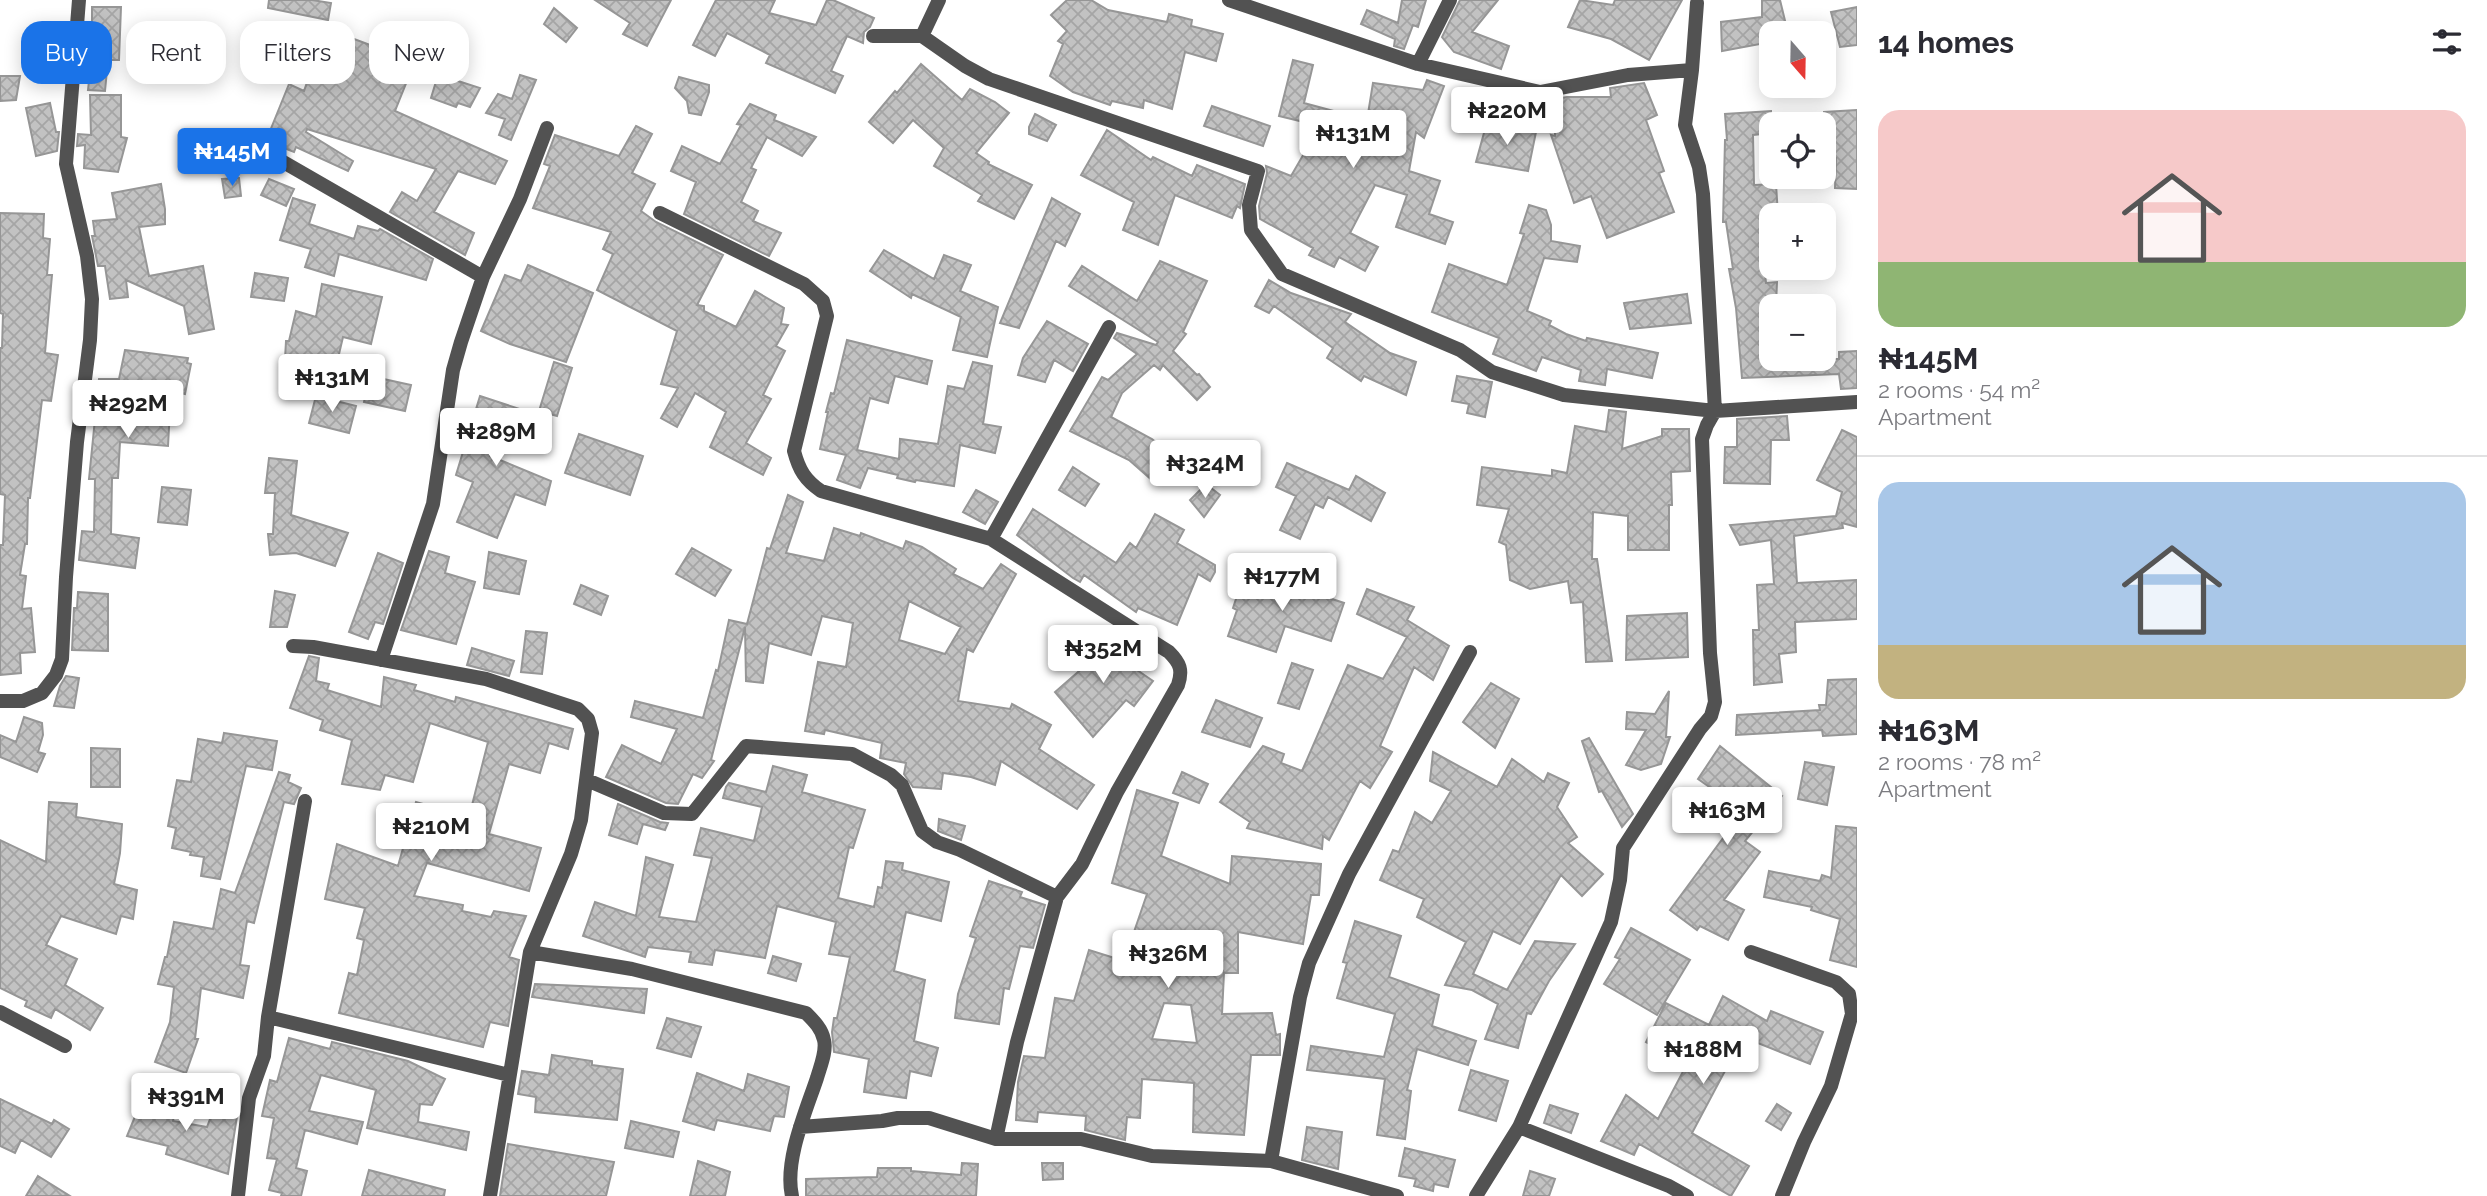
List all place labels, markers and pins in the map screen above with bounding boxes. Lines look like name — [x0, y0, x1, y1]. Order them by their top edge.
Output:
pin: ₦220M — [1458, 88, 1556, 147]
pin: ₦131M — [1304, 110, 1402, 170]
pin: ₦145M — [183, 128, 281, 188]
pin: ₦131M — [283, 354, 381, 414]
pin: ₦292M — [79, 380, 177, 440]
pin: ₦289M — [447, 408, 545, 468]
pin: ₦324M — [1156, 440, 1254, 500]
pin: ₦177M — [1233, 554, 1331, 613]
pin: ₦352M — [1054, 626, 1152, 685]
pin: ₦163M — [1678, 788, 1776, 847]
pin: ₦210M — [382, 804, 480, 863]
pin: ₦326M — [1119, 930, 1217, 990]
pin: ₦188M — [1654, 1026, 1752, 1086]
pin: ₦391M — [137, 1074, 235, 1133]

